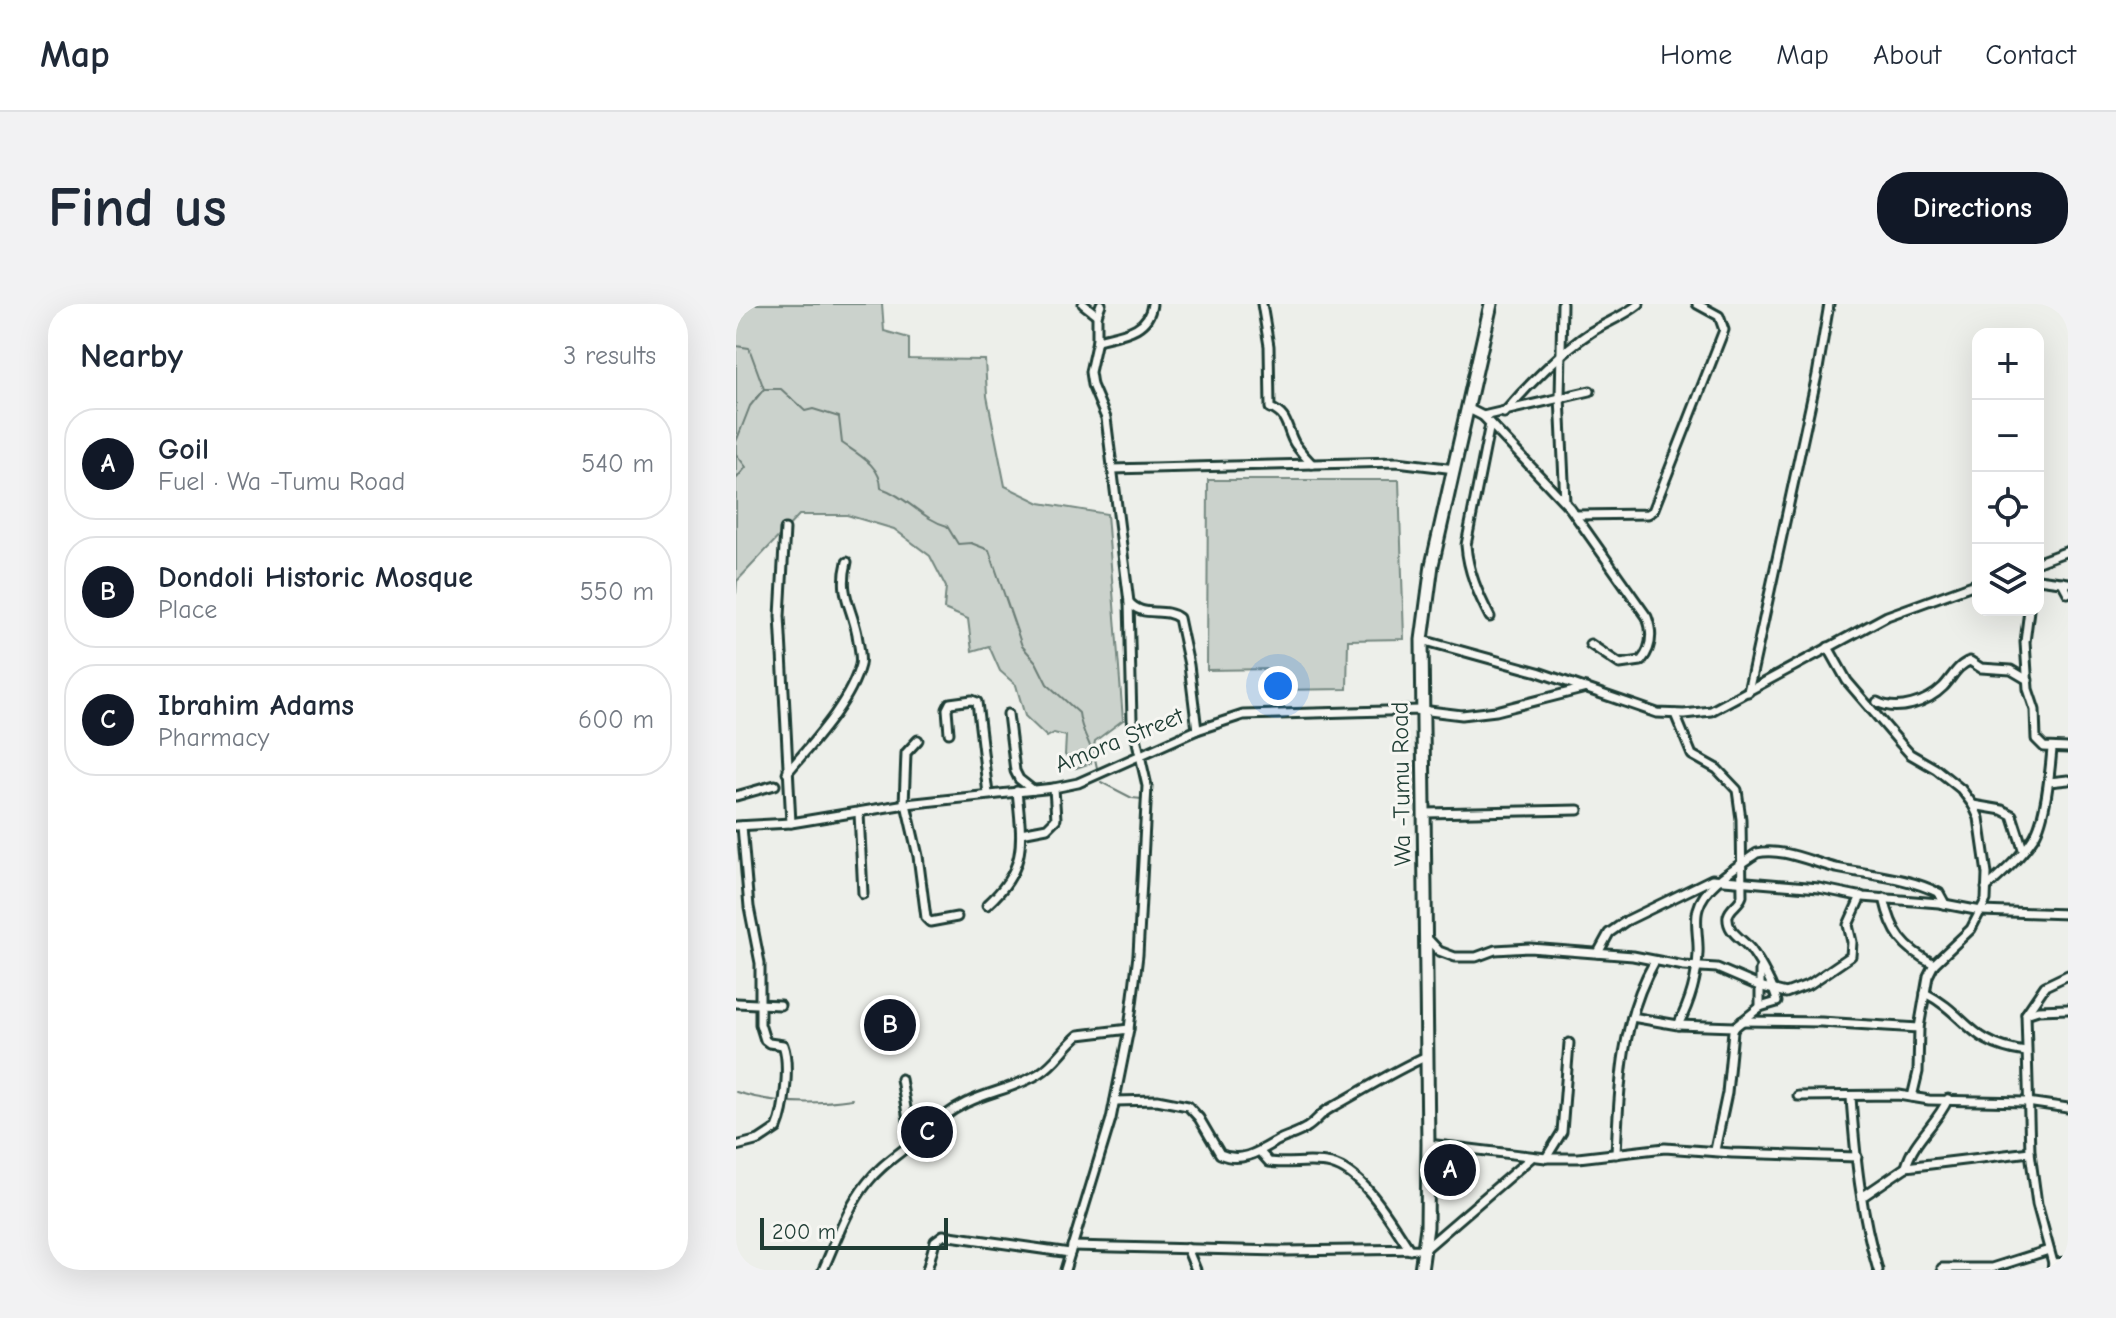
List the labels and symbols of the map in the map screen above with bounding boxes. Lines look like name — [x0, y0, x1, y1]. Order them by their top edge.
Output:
your location — [1258, 666, 1298, 706]
street label: Amora Street — [1051, 701, 1188, 778]
street label: Wa -Tumu Road — [1386, 702, 1416, 866]
pin: B — [864, 995, 916, 1055]
pin: C — [901, 1102, 953, 1162]
pin: A — [1424, 1140, 1476, 1200]
scale bar — [760, 1214, 948, 1250]

